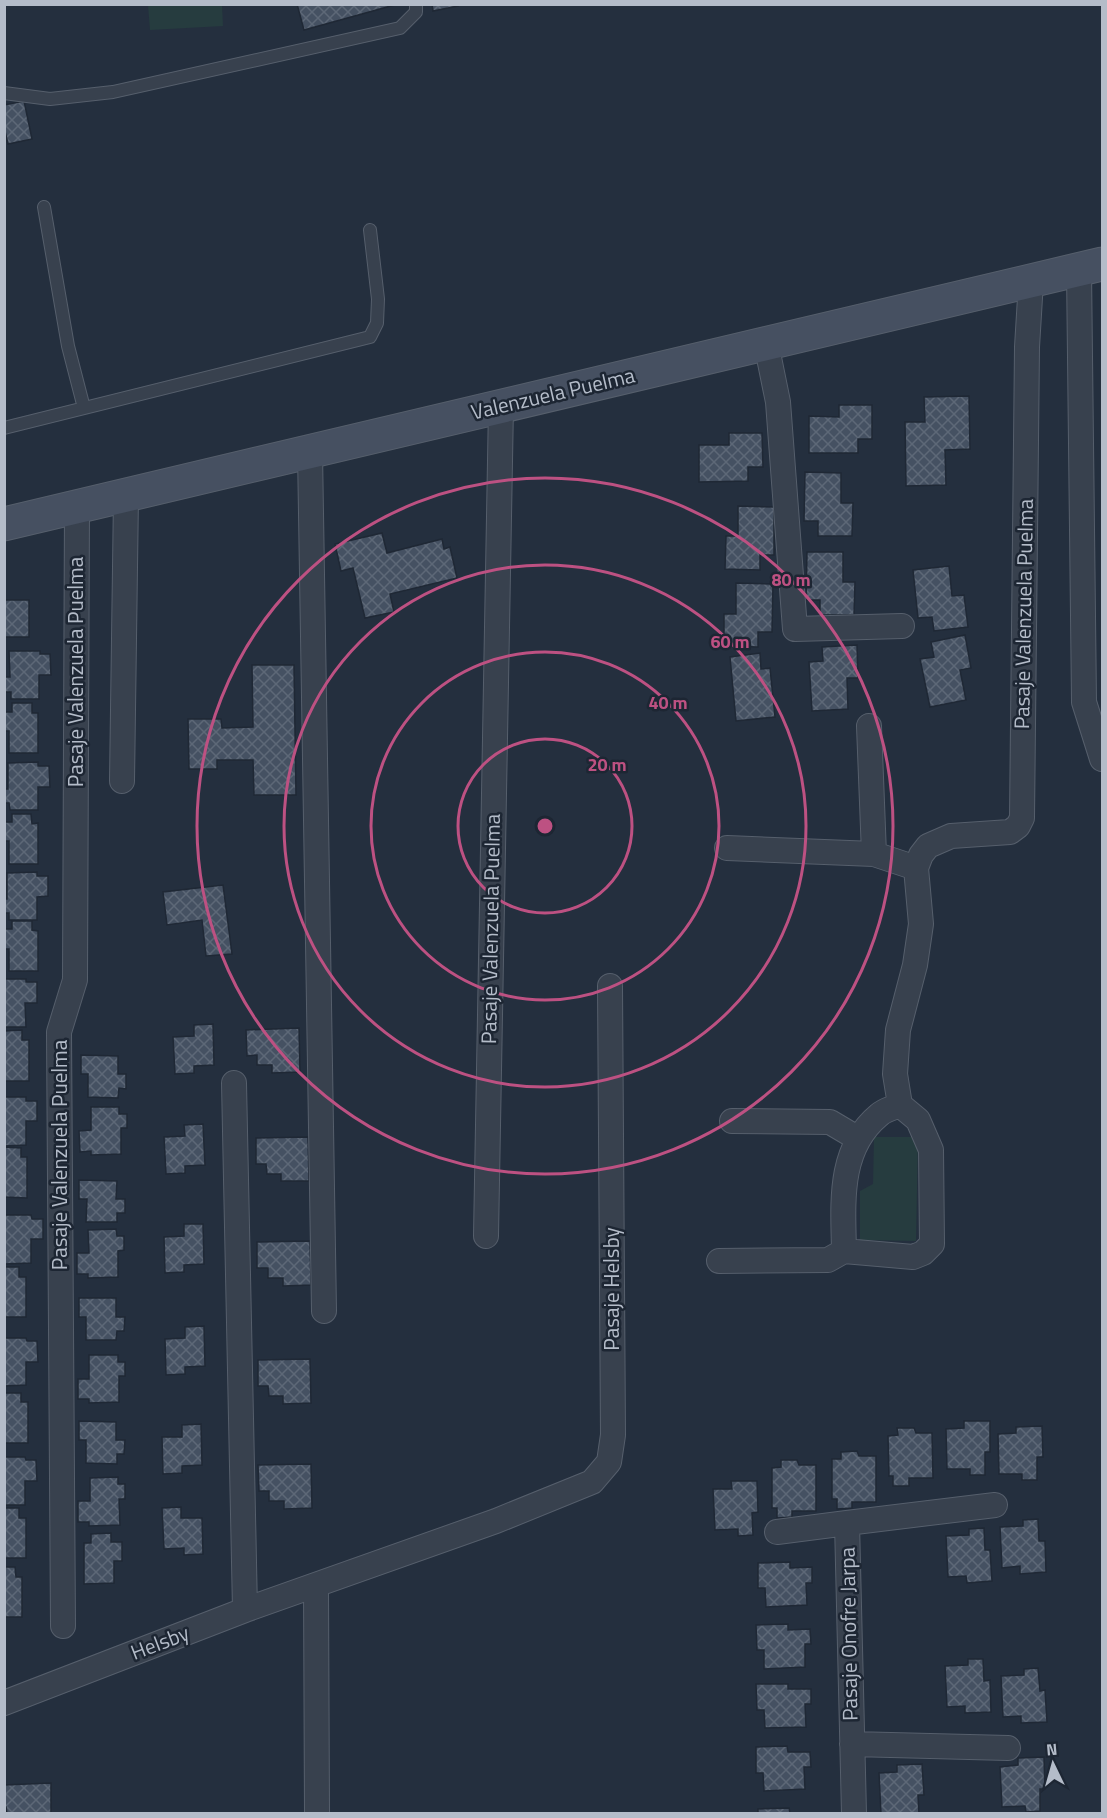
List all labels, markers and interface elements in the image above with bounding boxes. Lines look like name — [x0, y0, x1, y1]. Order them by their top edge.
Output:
street label: Valenzuela Puelma — [468, 359, 638, 427]
street label: Pasaje Valenzuela Puelma — [1005, 498, 1041, 729]
street label: Pasaje Valenzuela Puelma — [59, 556, 91, 787]
text: 80 m — [771, 566, 811, 593]
text: 60 m — [710, 628, 750, 655]
text: 40 m — [648, 689, 688, 716]
text: 20 m — [587, 751, 627, 778]
street label: Pasaje Valenzuela Puelma — [472, 813, 508, 1044]
centre of rings — [535, 816, 555, 836]
street label: Pasaje Valenzuela Puelma — [43, 1039, 75, 1270]
street label: Pasaje Helsby — [595, 1227, 627, 1351]
street label: Pasaje Onofre Jarpa — [830, 1546, 866, 1721]
street label: Helsby — [126, 1616, 194, 1668]
north arrow — [1023, 1734, 1083, 1794]
text: N — [1045, 1737, 1058, 1761]

